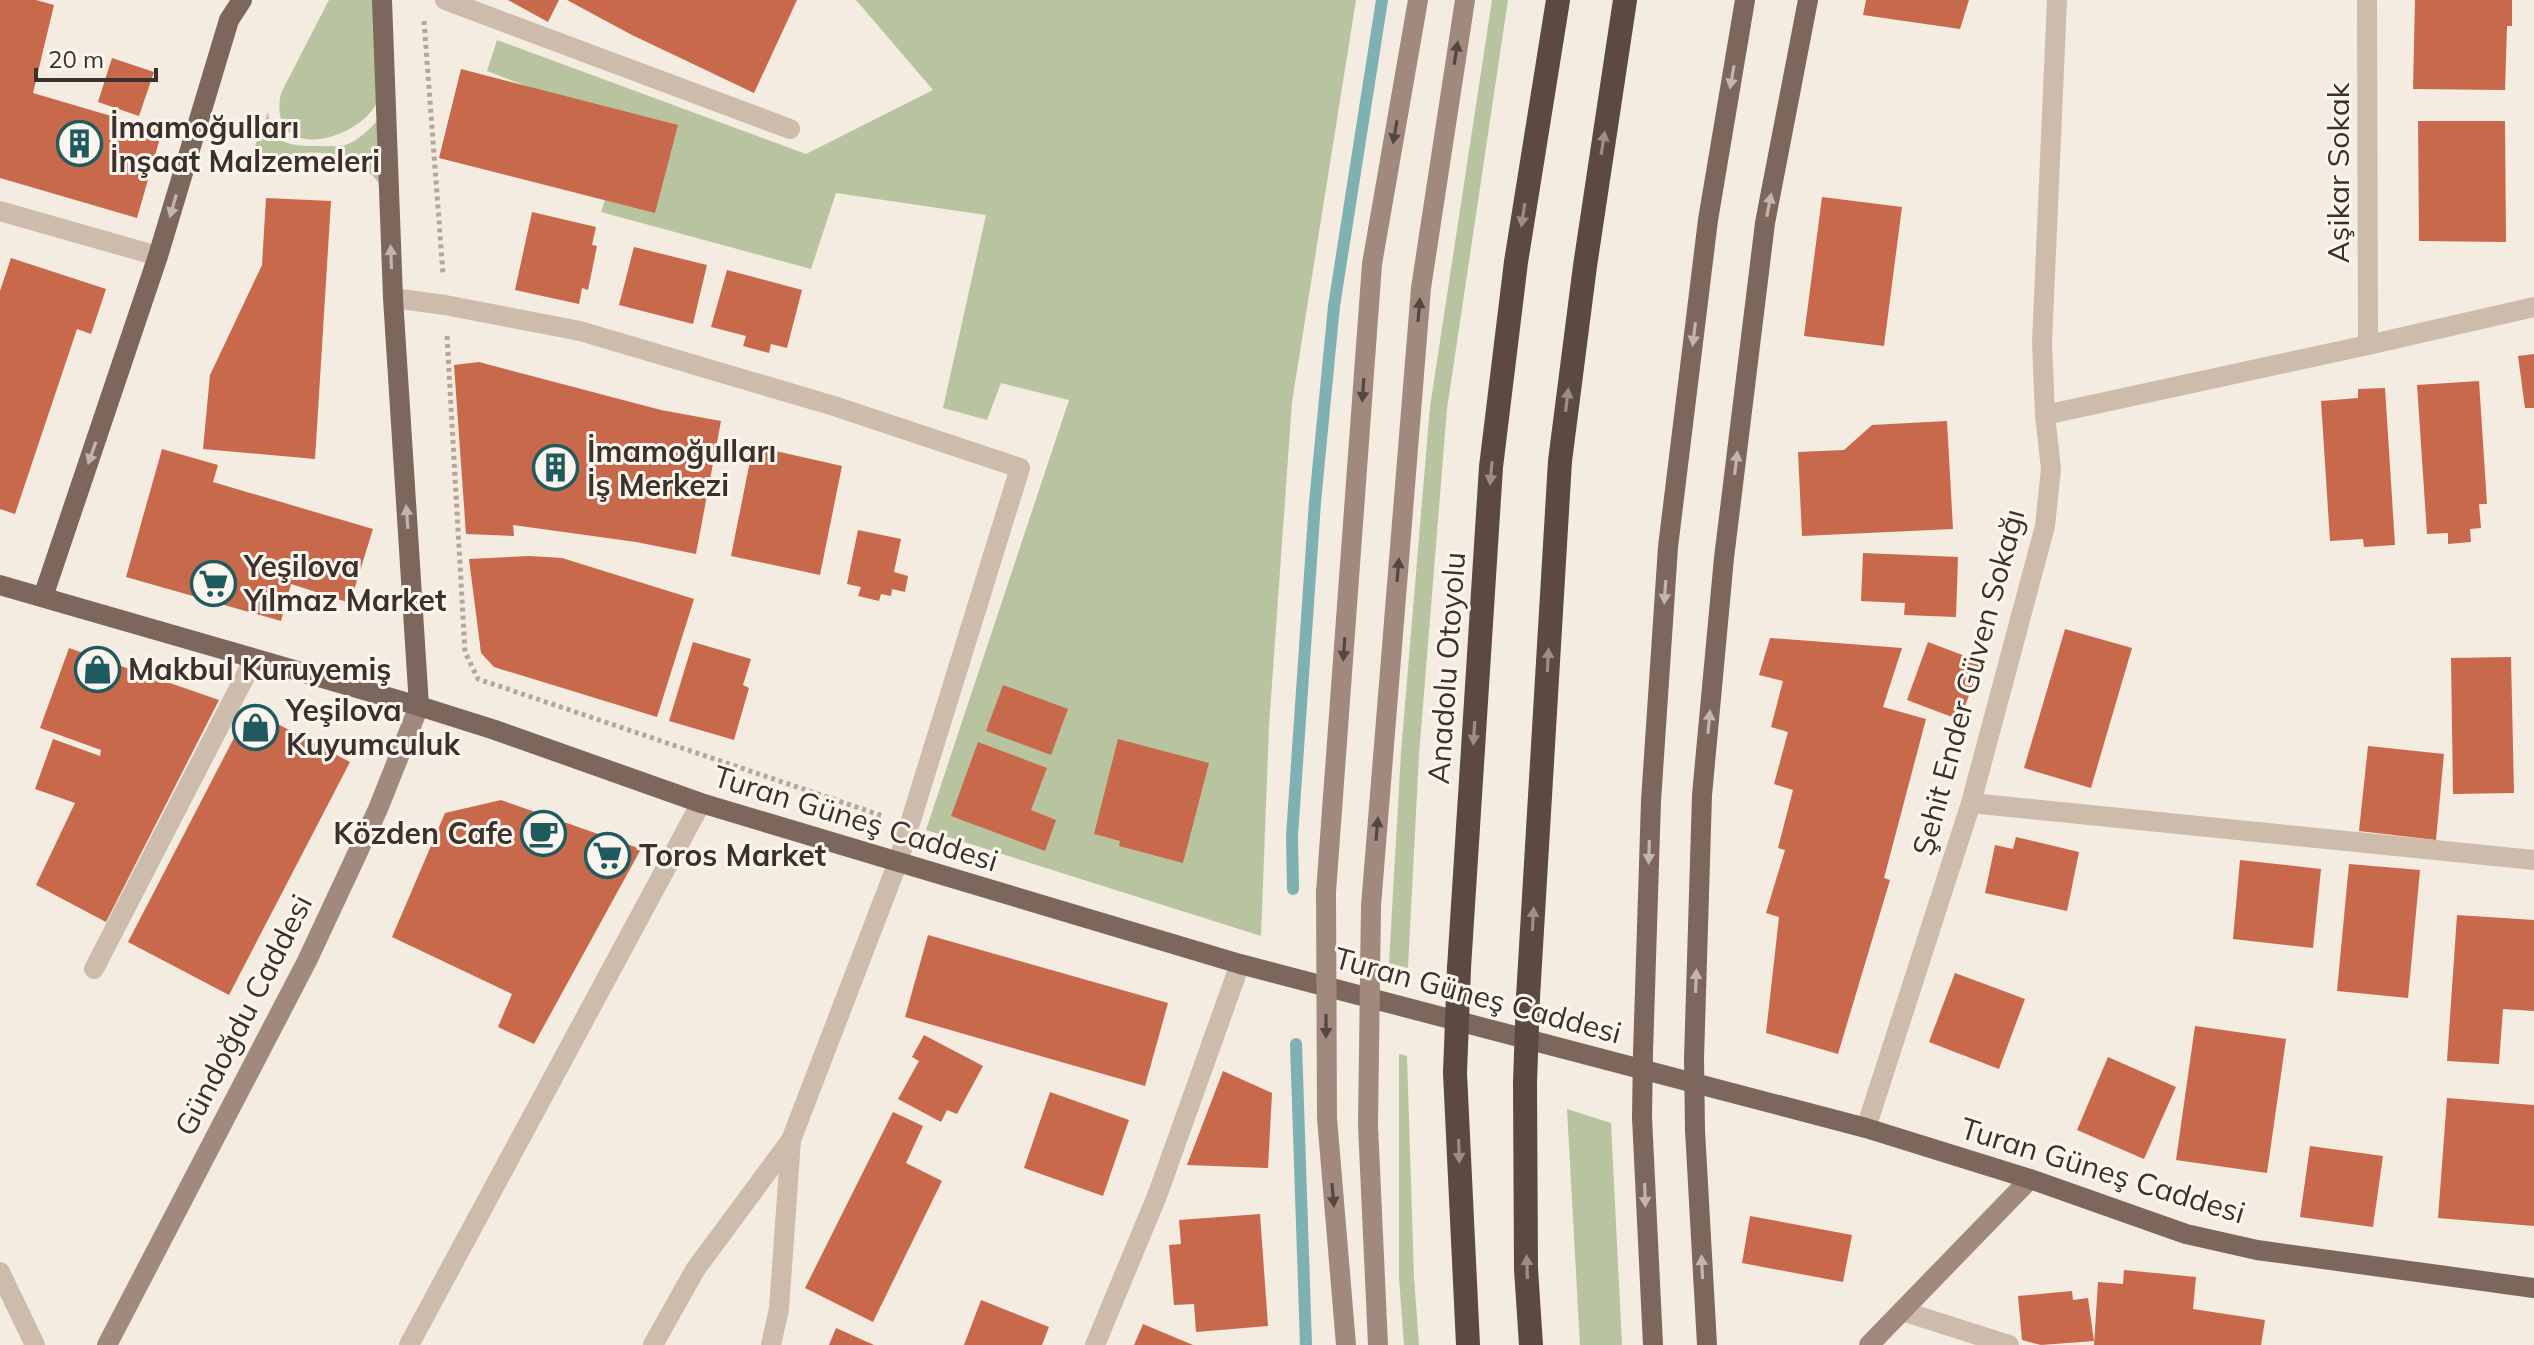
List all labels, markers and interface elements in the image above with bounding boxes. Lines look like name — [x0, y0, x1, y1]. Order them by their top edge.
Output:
scale bar — [36, 32, 156, 82]
one-way arrow — [1451, 40, 1463, 65]
text: 20 m — [48, 44, 104, 74]
one-way arrow — [1725, 65, 1738, 90]
street label: Aşikar Sokak — [2319, 82, 2357, 263]
place label: İmamoğulları İnşaat Malzemeleri — [110, 108, 380, 180]
building icon: İmamoğulları İnşaat Malzemeleri — [55, 120, 103, 168]
one-way arrow — [1389, 120, 1401, 145]
one-way arrow — [1598, 130, 1610, 155]
one-way arrow — [1763, 192, 1775, 217]
one-way arrow — [166, 194, 179, 218]
one-way arrow — [1516, 203, 1529, 228]
one-way arrow — [384, 244, 397, 269]
one-way arrow — [1413, 297, 1426, 322]
one-way arrow — [1687, 322, 1700, 347]
one-way arrow — [1356, 378, 1369, 403]
one-way arrow — [1561, 388, 1574, 413]
place label: İmamoğulları İş Merkezi — [587, 432, 776, 504]
one-way arrow — [85, 441, 97, 465]
building icon: İmamoğulları İş Merkezi — [532, 444, 580, 492]
one-way arrow — [1730, 450, 1743, 475]
one-way arrow — [1484, 461, 1497, 486]
one-way arrow — [400, 504, 413, 529]
street label: Şehit Ender Güven Sokağı — [1903, 504, 2033, 860]
place label: Yeşilova Yılmaz Market — [243, 547, 446, 619]
street label: Anadolu Otoyolu — [1419, 551, 1473, 785]
one-way arrow — [1392, 557, 1405, 582]
supermarket icon: Yeşilova Yılmaz Market — [189, 559, 237, 607]
one-way arrow — [1658, 580, 1671, 605]
one-way arrow — [1337, 637, 1350, 662]
shop icon: Makbul Kuruyemiş — [73, 645, 121, 693]
one-way arrow — [1542, 647, 1555, 672]
place label: Makbul Kuruyemiş — [128, 650, 391, 688]
place label: Yeşilova Kuyumculuk — [285, 691, 461, 763]
shop icon: Yeşilova Kuyumculuk — [231, 703, 279, 751]
one-way arrow — [1702, 709, 1715, 734]
one-way arrow — [1467, 720, 1480, 745]
street label: Turan Güneş Caddesi — [709, 757, 1003, 879]
cafe icon: Közden Cafe — [520, 809, 568, 857]
place label: Közden Cafe — [333, 814, 513, 852]
one-way arrow — [1371, 816, 1384, 841]
supermarket icon: Toros Market — [584, 831, 632, 879]
place label: Toros Market — [639, 836, 826, 874]
one-way arrow — [1643, 840, 1656, 865]
street label: Gündoğdu Caddesi — [166, 888, 320, 1142]
one-way arrow — [1527, 906, 1540, 931]
street label: Turan Güneş Caddesi — [1330, 938, 1626, 1052]
one-way arrow — [1690, 968, 1703, 993]
one-way arrow — [1320, 1014, 1332, 1039]
street label: Turan Güneş Caddesi — [1956, 1109, 2250, 1231]
one-way arrow — [1452, 1139, 1465, 1164]
one-way arrow — [1327, 1183, 1340, 1208]
one-way arrow — [1639, 1183, 1652, 1208]
one-way arrow — [1520, 1254, 1533, 1279]
one-way arrow — [1695, 1254, 1708, 1279]

